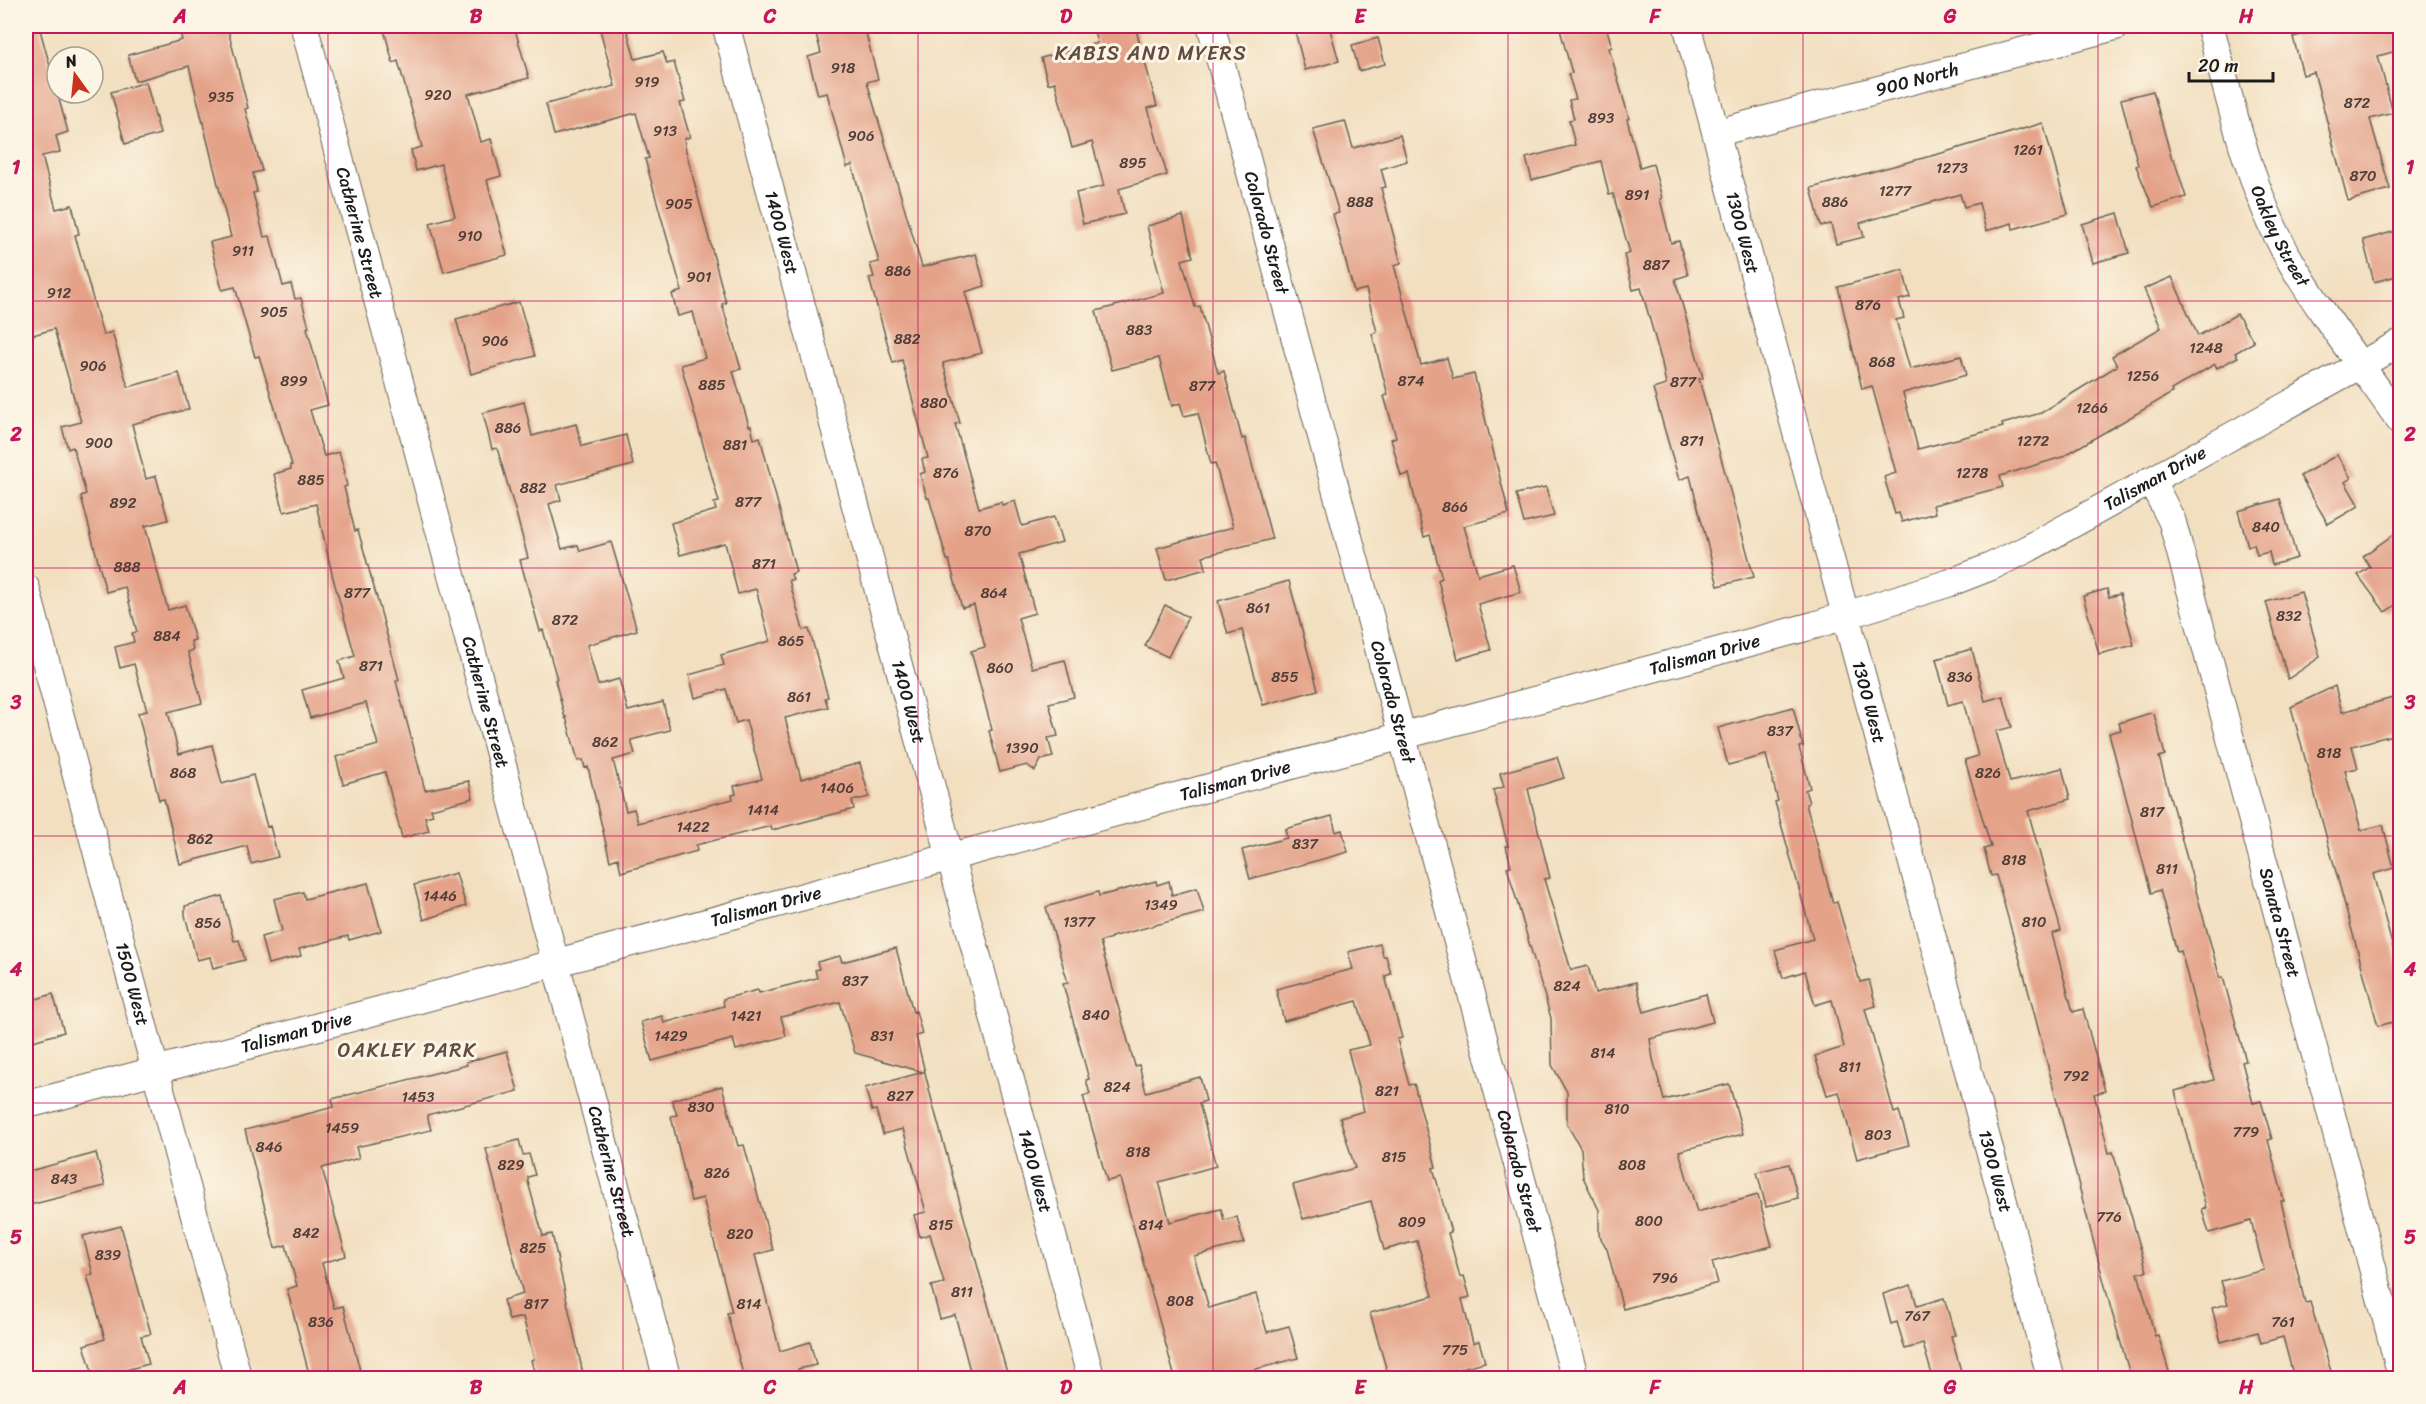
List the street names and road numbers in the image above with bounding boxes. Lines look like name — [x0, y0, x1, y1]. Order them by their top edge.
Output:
street label: 900 North — [1872, 53, 1962, 106]
street label: Catherine Street — [326, 163, 393, 302]
street label: Colorado Street — [1235, 168, 1299, 298]
street label: Oakley Street — [2241, 181, 2319, 294]
street label: 1400 West — [755, 187, 808, 278]
street label: 1300 West — [1716, 188, 1769, 278]
street label: Talisman Drive — [2097, 437, 2213, 520]
street label: Talisman Drive — [1645, 624, 1764, 685]
street label: Catherine Street — [453, 633, 519, 772]
street label: Colorado Street — [1361, 637, 1425, 768]
street label: 1400 West — [882, 656, 935, 747]
street label: 1300 West — [1843, 657, 1895, 747]
street label: Talisman Drive — [1176, 750, 1294, 811]
street label: Sonata Street — [2250, 864, 2310, 982]
street label: Talisman Drive — [707, 876, 825, 937]
street label: 1500 West — [106, 939, 159, 1030]
street label: Talisman Drive — [237, 1002, 356, 1063]
street label: Catherine Street — [579, 1102, 645, 1241]
street label: Colorado Street — [1487, 1106, 1551, 1237]
street label: 1400 West — [1008, 1125, 1062, 1217]
street label: 1300 West — [1969, 1126, 2022, 1216]

